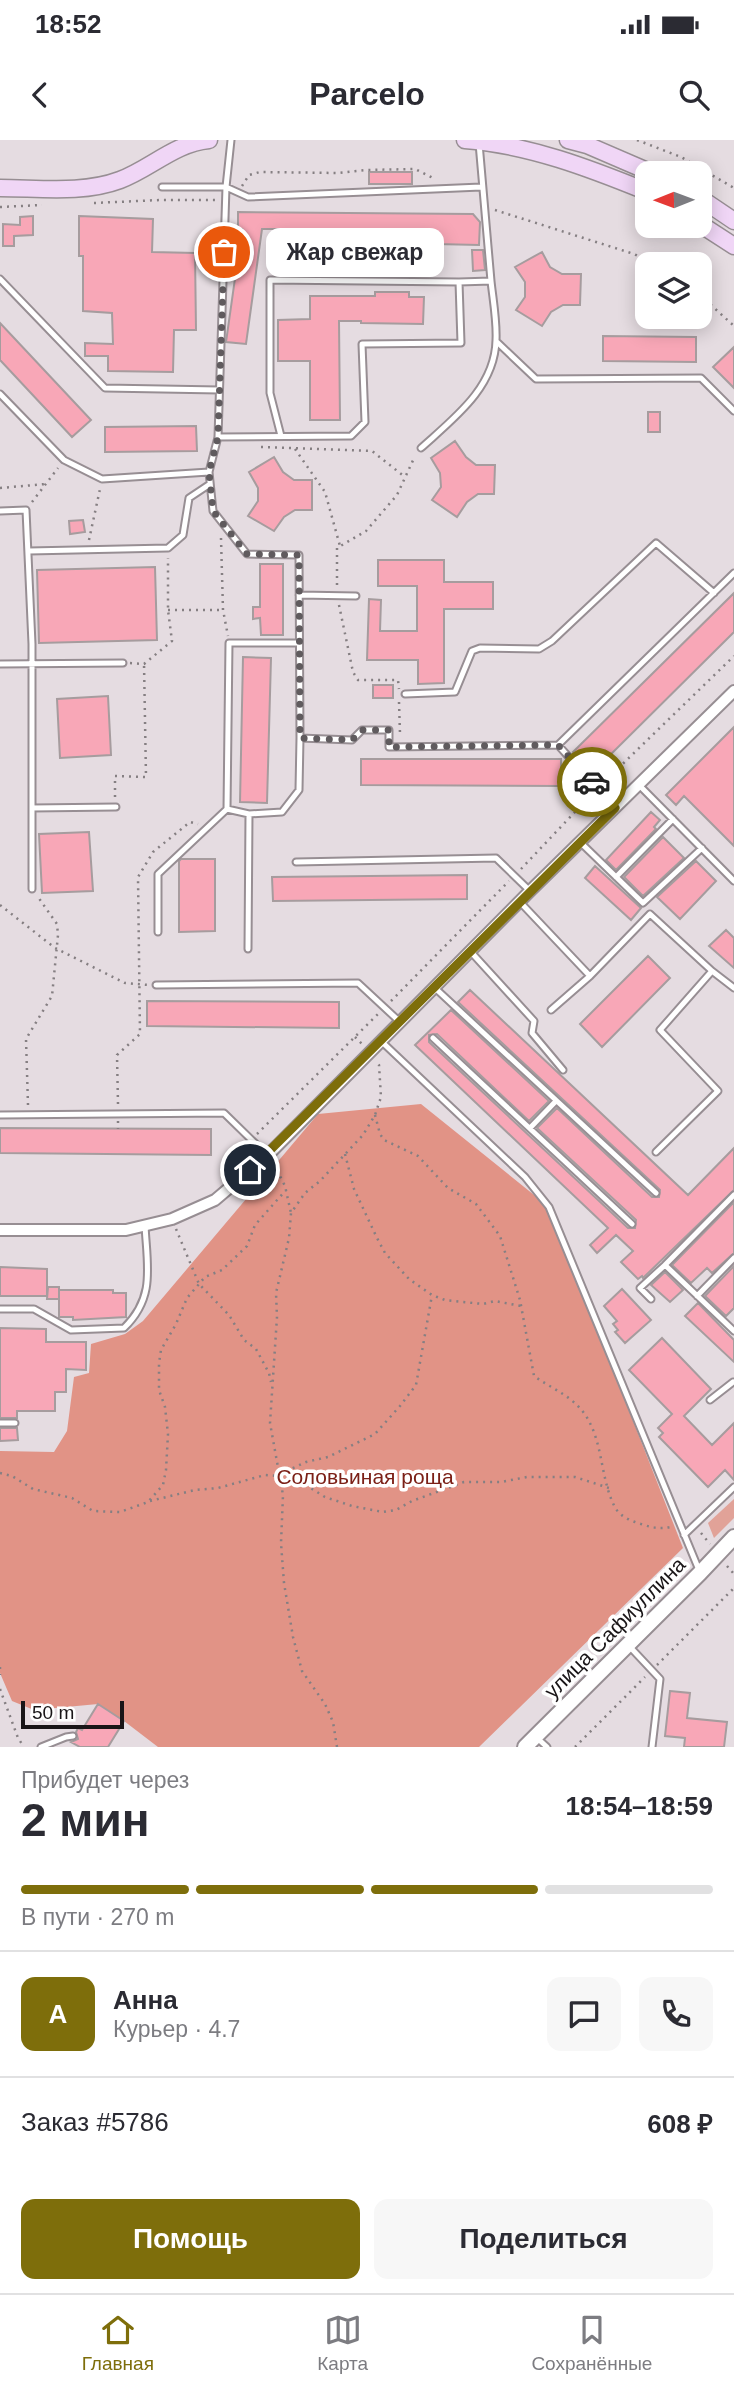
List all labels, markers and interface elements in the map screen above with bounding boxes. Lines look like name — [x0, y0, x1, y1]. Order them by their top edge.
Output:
text: 18:52 — [35, 9, 102, 39]
icon: back — [21, 76, 59, 114]
text: Parcelo — [309, 76, 425, 112]
icon: search — [675, 76, 713, 114]
north arrow — [635, 161, 712, 238]
map controls — [635, 161, 712, 329]
pin — [194, 222, 254, 282]
callout: Жар свежар — [266, 228, 444, 276]
icon: bag — [205, 233, 243, 271]
text: Жар свежар — [287, 239, 423, 265]
button: layers — [635, 252, 712, 329]
courier — [557, 747, 627, 817]
icon: car — [573, 763, 611, 801]
pin — [220, 1140, 280, 1200]
icon: home — [231, 1151, 269, 1189]
park label: Соловьиная роща — [276, 1465, 454, 1488]
street label: улица Сафиуллина — [540, 1552, 690, 1703]
scale bar — [21, 1698, 124, 1730]
text: 50 m — [32, 1702, 74, 1723]
text: Прибудет через — [21, 1767, 189, 1793]
text: 18:54–18:59 — [566, 1791, 713, 1821]
text: 2 мин — [21, 1794, 149, 1846]
text: В пути · 270 m — [21, 1904, 174, 1930]
button: chat — [547, 1977, 621, 2051]
button: phone — [639, 1977, 713, 2051]
text: Анна — [113, 1985, 178, 2015]
text: А — [49, 1999, 67, 2029]
text: Курьер · 4.7 — [113, 2016, 240, 2042]
text: Заказ #5786 — [21, 2107, 169, 2137]
text: 608 ₽ — [647, 2109, 713, 2139]
button: Помощь — [21, 2199, 360, 2279]
button: Поделиться — [374, 2199, 713, 2279]
tab: Главная — [82, 2311, 154, 2375]
tab: Карта — [317, 2311, 368, 2375]
tab: Сохранённые — [531, 2311, 652, 2375]

